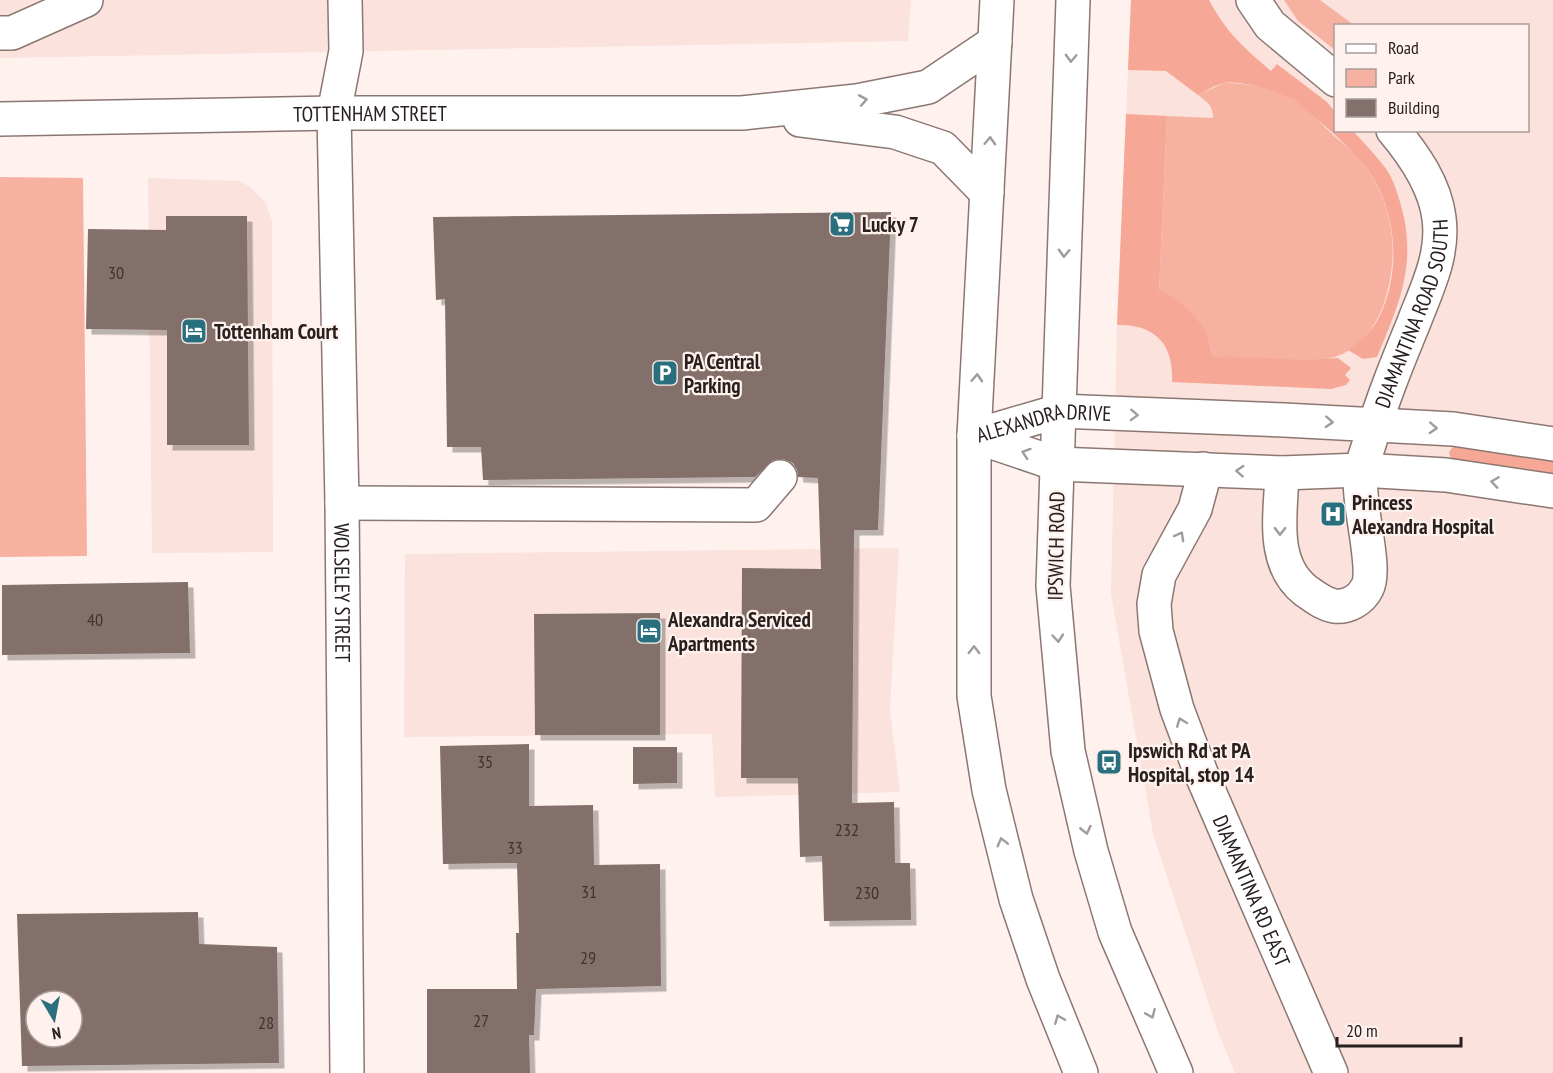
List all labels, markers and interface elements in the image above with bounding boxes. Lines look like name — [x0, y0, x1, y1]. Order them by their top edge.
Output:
legend — [1334, 24, 1529, 132]
text: Road — [1388, 36, 1419, 59]
one-way arrow — [1064, 54, 1077, 63]
text: Park — [1388, 66, 1415, 89]
one-way arrow — [857, 94, 867, 107]
text: Building — [1388, 96, 1440, 119]
street label: TOTTENHAM STREET — [293, 100, 447, 127]
one-way arrow — [983, 137, 996, 146]
supermarket icon: Lucky 7 — [827, 209, 857, 239]
place label: Lucky 7 — [862, 211, 919, 238]
street label: DIAMANTINA ROAD SOUTH — [1368, 218, 1454, 411]
one-way arrow — [1058, 249, 1070, 258]
house number: 30 — [108, 261, 124, 284]
hotel icon: Tottenham Court — [179, 316, 209, 346]
place label: Tottenham Court — [214, 318, 338, 345]
place label: PA Central Parking — [684, 348, 761, 399]
parking icon: PA Central Parking — [650, 358, 680, 388]
one-way arrow — [971, 373, 984, 382]
street label: ALEXANDRA DRIVE — [973, 397, 1112, 448]
one-way arrow — [1130, 408, 1139, 421]
one-way arrow — [1325, 416, 1334, 429]
one-way arrow — [1428, 421, 1437, 434]
one-way arrow — [1021, 448, 1032, 461]
one-way arrow — [1235, 464, 1244, 477]
one-way arrow — [1491, 477, 1500, 489]
place label: Princess Alexandra Hospital — [1351, 489, 1495, 540]
street label: IPSWICH ROAD — [1042, 491, 1070, 601]
hospital icon: Princess Alexandra Hospital — [1318, 499, 1348, 529]
street label: WOLSELEY STREET — [329, 523, 357, 663]
one-way arrow — [1274, 527, 1286, 536]
one-way arrow — [1173, 532, 1184, 543]
place label: Alexandra Serviced Apartments — [667, 606, 811, 657]
house number: 40 — [87, 608, 103, 631]
hotel icon: Alexandra Serviced Apartments — [634, 616, 664, 646]
one-way arrow — [1051, 633, 1064, 642]
one-way arrow — [968, 646, 980, 655]
one-way arrow — [1176, 717, 1189, 728]
place label: Ipswich Rd at PA Hospital, stop 14 — [1128, 737, 1254, 788]
bus stop icon: Ipswich Rd at PA Hospital, stop 14 — [1094, 747, 1124, 777]
house number: 35 — [477, 750, 493, 773]
street label: DIAMANTINA RD EAST — [1207, 811, 1297, 971]
house number: 232 — [835, 818, 859, 841]
one-way arrow — [1079, 825, 1092, 835]
house number: 33 — [507, 836, 523, 859]
one-way arrow — [997, 838, 1010, 848]
house number: 31 — [581, 880, 597, 903]
house number: 230 — [855, 881, 879, 904]
house number: 29 — [580, 946, 596, 969]
north arrow — [24, 989, 84, 1049]
one-way arrow — [1143, 1007, 1155, 1018]
house number: 27 — [473, 1009, 489, 1032]
scale bar — [1337, 1010, 1462, 1048]
house number: 28 — [258, 1011, 274, 1034]
one-way arrow — [1054, 1014, 1066, 1025]
text: 20 m — [1346, 1019, 1378, 1042]
text: N — [51, 1023, 63, 1044]

